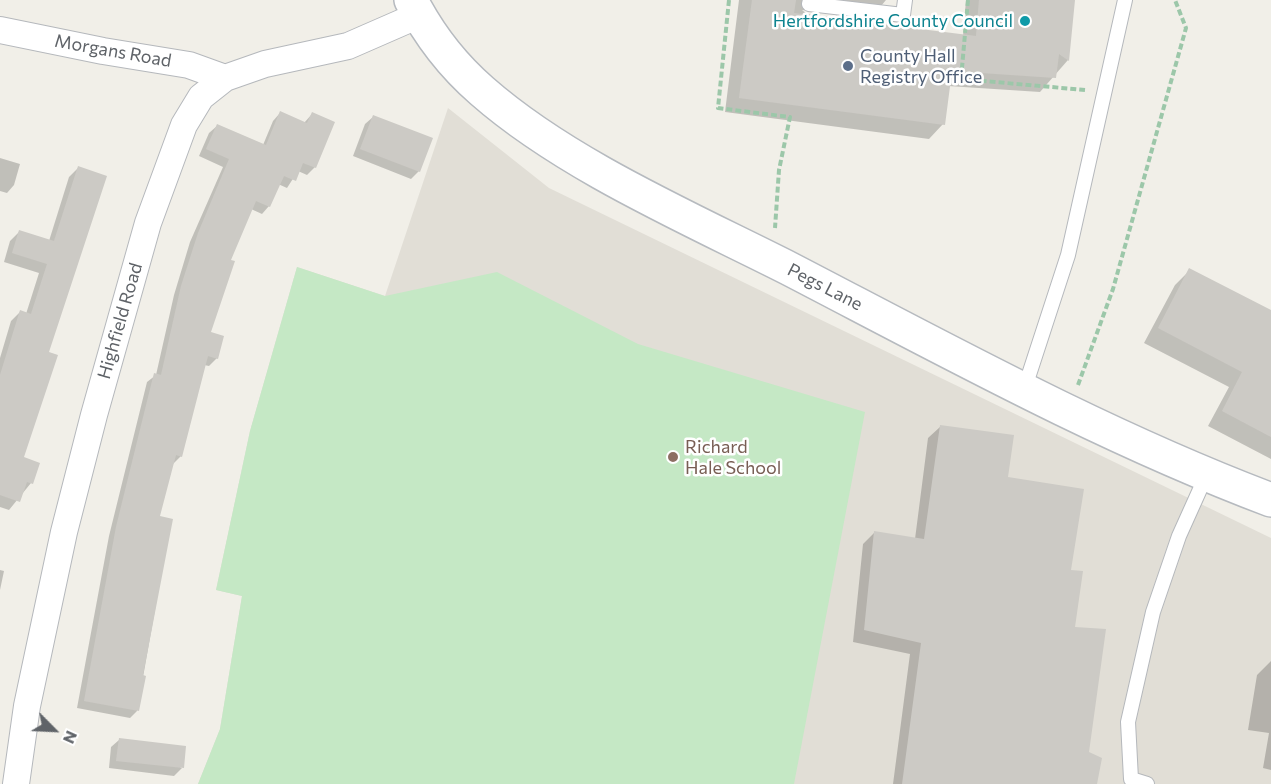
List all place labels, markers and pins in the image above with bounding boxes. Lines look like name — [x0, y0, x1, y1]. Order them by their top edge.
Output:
place label: Hertfordshire County Council — [773, 10, 1013, 32]
marker: Hertfordshire County Council — [1018, 14, 1032, 28]
place label: County Hall Registry Office — [860, 45, 982, 88]
marker: County Hall Registry Office — [841, 59, 855, 73]
place label: Richard Hale School — [685, 436, 781, 478]
marker: Richard Hale School — [666, 450, 680, 464]

